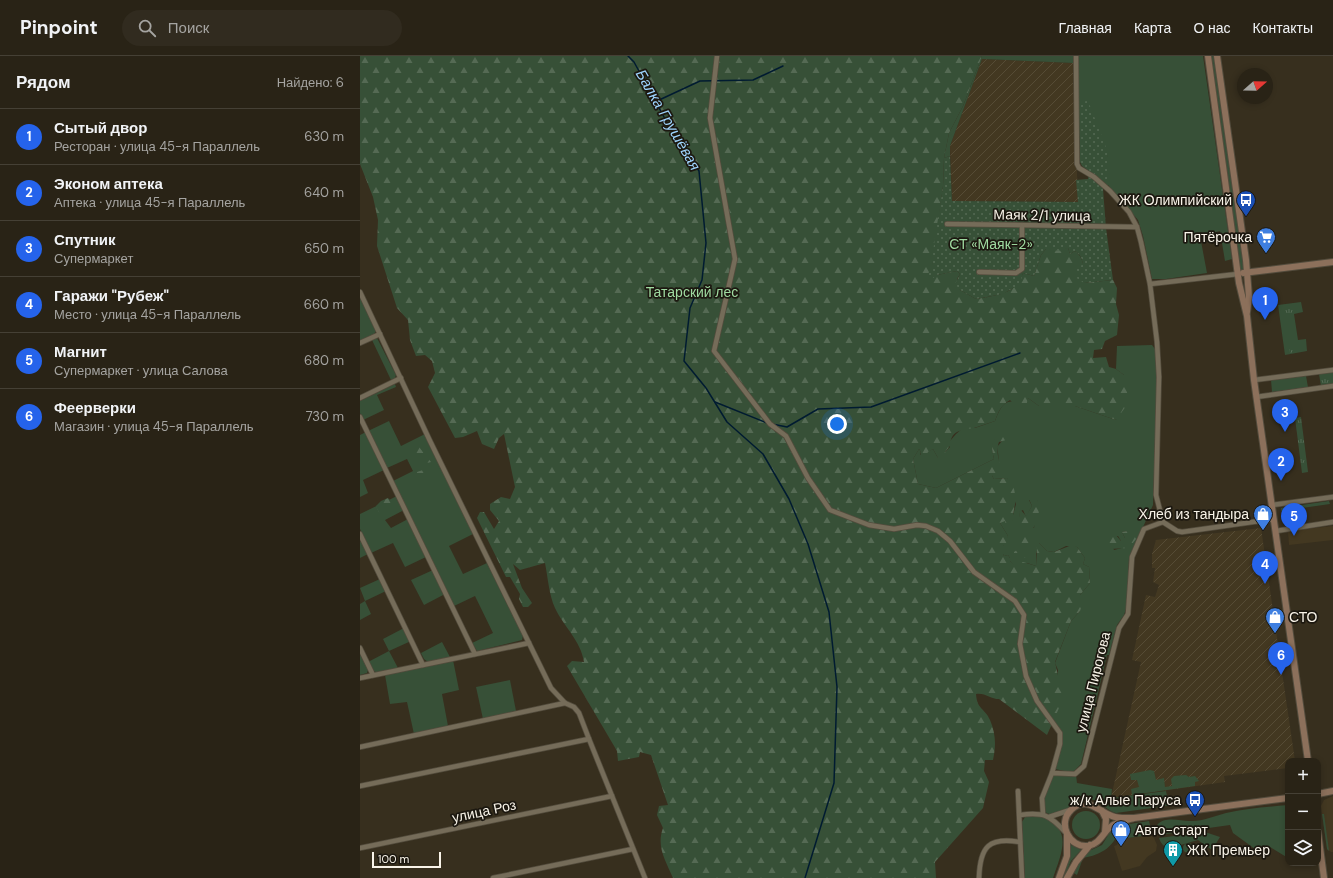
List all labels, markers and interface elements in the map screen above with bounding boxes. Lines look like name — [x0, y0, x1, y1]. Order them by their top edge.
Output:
search box — [122, 10, 402, 46]
text: Pinpoint — [20, 15, 98, 40]
icon: search — [136, 17, 158, 39]
text: Поиск — [168, 18, 209, 38]
text: Главная — [1059, 19, 1112, 37]
text: Карта — [1134, 19, 1171, 37]
text: О нас — [1193, 19, 1231, 37]
text: Контакты — [1253, 19, 1313, 37]
water label: Балка Грушёвая — [631, 66, 705, 174]
north arrow — [1237, 68, 1273, 104]
text: Рядом — [16, 71, 71, 93]
text: Найдено: 6 — [277, 74, 344, 91]
text: Сытый двор — [54, 118, 147, 138]
text: 1 — [27, 128, 31, 145]
text: 630 m — [304, 128, 344, 145]
text: Ресторан · улица 45-я Параллель — [54, 138, 260, 155]
text: Эконом аптека — [54, 174, 163, 194]
text: 2 — [25, 184, 33, 201]
text: 640 m — [304, 184, 344, 201]
bus stop icon: ЖК Олимпийский — [1235, 189, 1257, 217]
place label: ЖК Олимпийский — [1119, 191, 1232, 209]
text: Аптека · улица 45-я Параллель — [54, 194, 245, 211]
street label: Маяк 2/1 улица — [993, 205, 1091, 225]
supermarket icon: Пятёрочка — [1255, 226, 1277, 254]
place label: Пятёрочка — [1183, 228, 1252, 246]
text: Спутник — [54, 230, 116, 250]
park label: СТ «Маяк-2» — [949, 235, 1033, 253]
text: 3 — [25, 240, 33, 257]
text: 650 m — [304, 240, 344, 257]
text: Супермаркет — [54, 250, 133, 267]
park label: Татарский лес — [646, 283, 738, 301]
text: Гаражи "Рубеж" — [54, 286, 169, 306]
pin: 1 — [1252, 287, 1278, 320]
text: 4 — [25, 296, 33, 313]
text: 660 m — [304, 296, 344, 313]
text: Место · улица 45-я Параллель — [54, 306, 241, 323]
text: Магнит — [54, 342, 107, 362]
text: 5 — [25, 352, 33, 369]
text: 680 m — [304, 352, 344, 369]
text: Супермаркет · улица Салова — [54, 362, 228, 379]
text: Феерверки — [54, 398, 136, 418]
pin: 3 — [1272, 399, 1298, 432]
text: 6 — [25, 408, 33, 425]
text: 730 m — [306, 408, 344, 425]
your location — [827, 414, 847, 434]
text: Магазин · улица 45-я Параллель — [54, 418, 254, 435]
pin: 2 — [1268, 448, 1294, 481]
shop icon: Хлеб из тандыра — [1252, 503, 1274, 531]
pin: 5 — [1281, 503, 1307, 536]
place label: Хлеб из тандыра — [1139, 505, 1249, 523]
pin: 4 — [1252, 551, 1278, 584]
shop icon: СТО — [1264, 606, 1286, 634]
place label: СТО — [1289, 608, 1318, 626]
street label: улица Пирогова — [1072, 629, 1114, 734]
pin: 6 — [1268, 642, 1294, 675]
map controls — [1285, 758, 1321, 866]
button: + — [1285, 758, 1321, 794]
bus stop icon: ж/к Алые Паруса — [1184, 789, 1206, 817]
place label: ж/к Алые Паруса — [1070, 791, 1181, 809]
button: − — [1285, 794, 1321, 830]
street label: улица Роз — [450, 795, 518, 827]
shop icon: Авто-старт — [1110, 819, 1132, 847]
place label: Авто-старт — [1135, 821, 1209, 839]
button: layers — [1285, 830, 1321, 866]
building icon: ЖК Премьер — [1162, 839, 1184, 867]
place label: ЖК Премьер — [1187, 841, 1270, 859]
scale bar — [372, 850, 441, 869]
text: 100 m — [378, 852, 409, 866]

